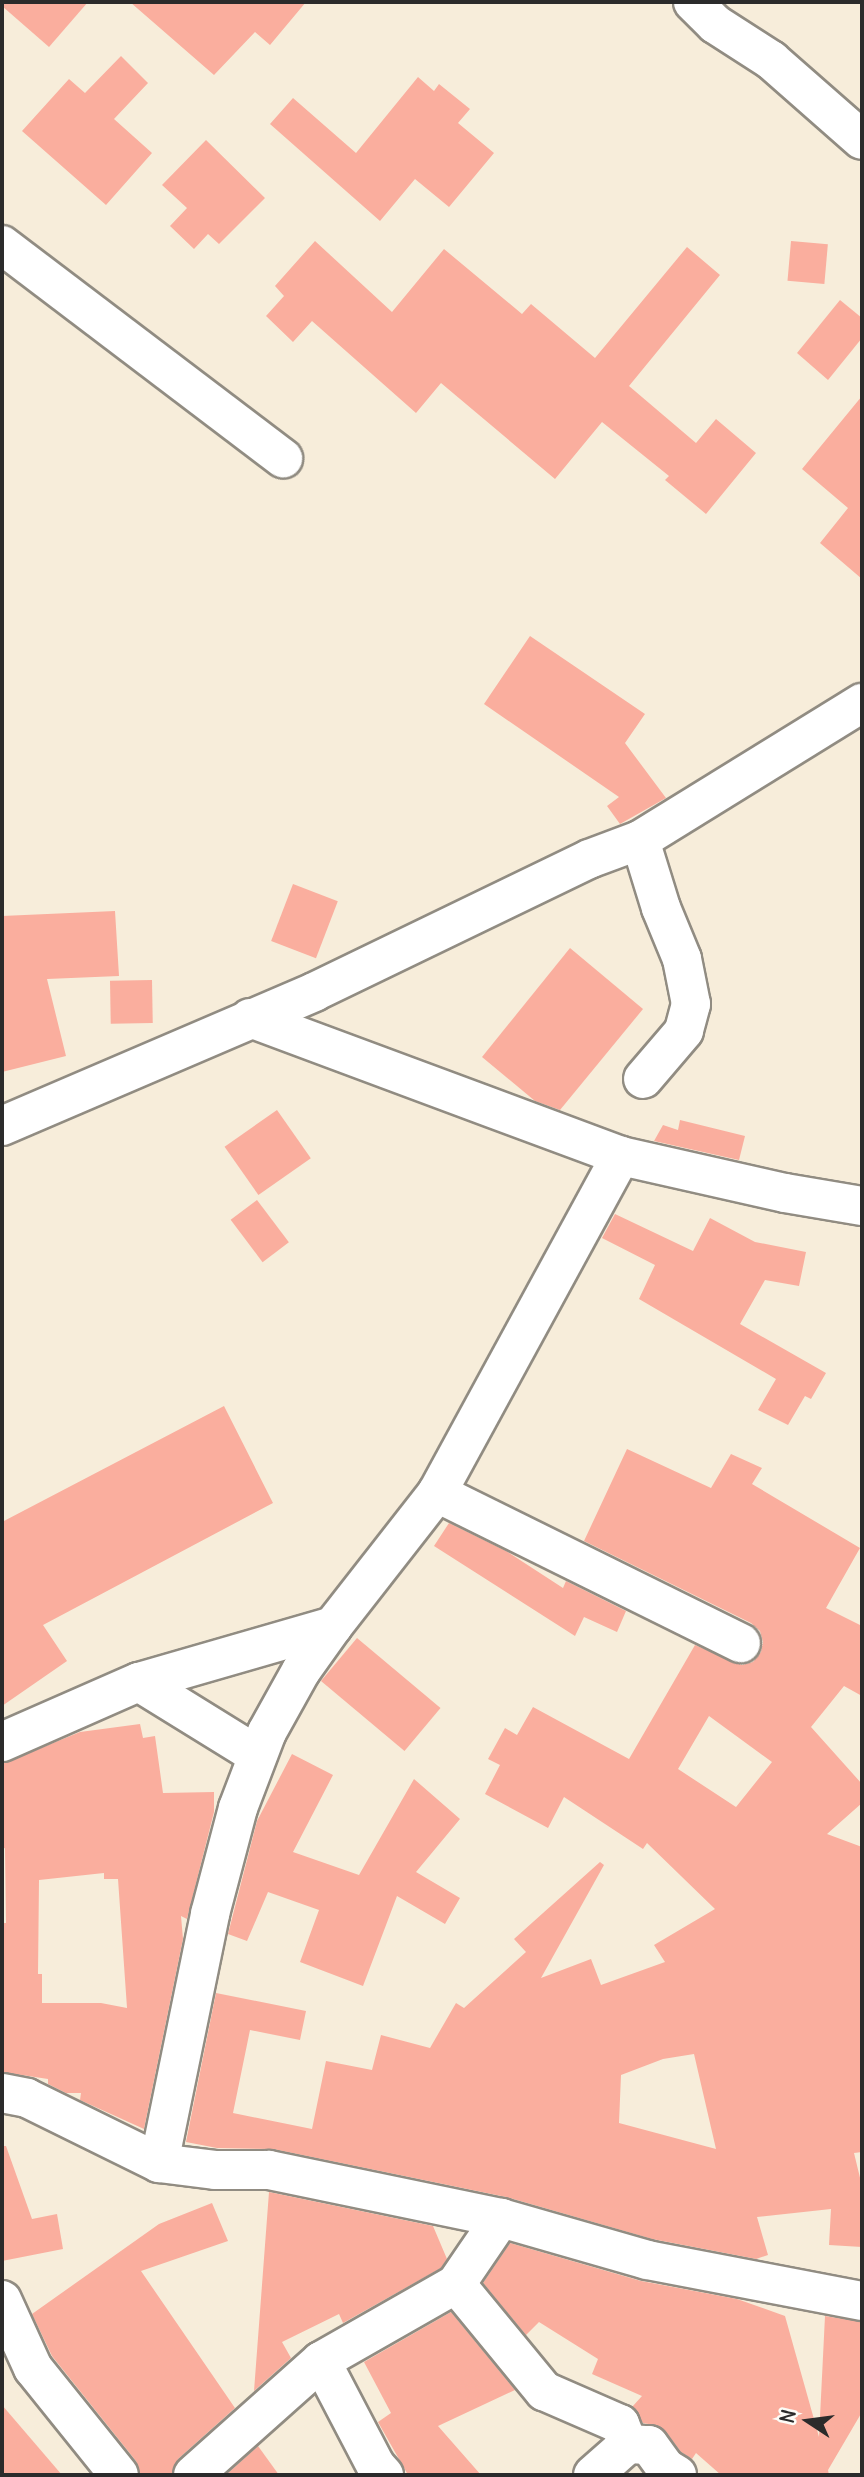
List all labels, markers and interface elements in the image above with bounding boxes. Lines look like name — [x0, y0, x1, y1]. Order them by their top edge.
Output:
north arrow — [773, 2386, 843, 2456]
text: N — [774, 2407, 801, 2425]

